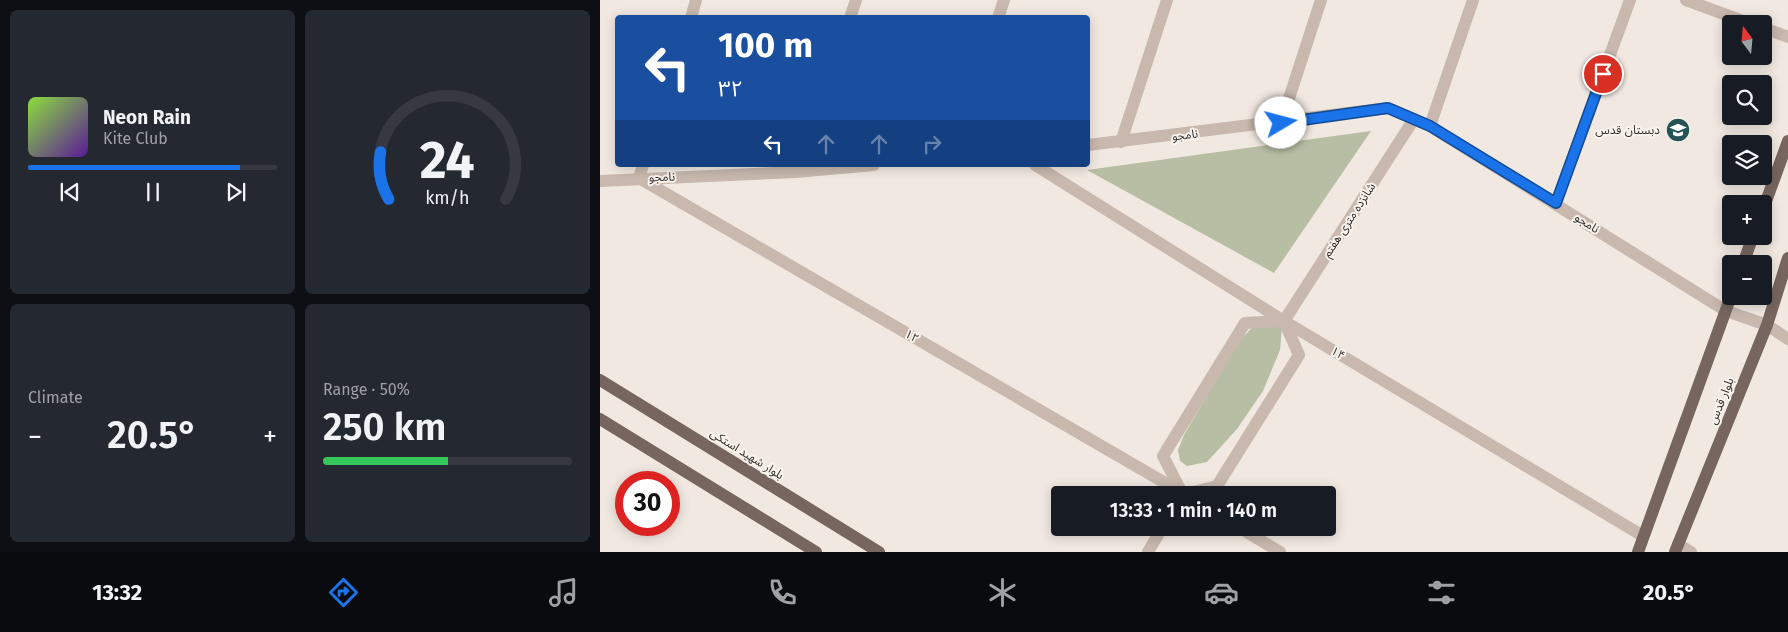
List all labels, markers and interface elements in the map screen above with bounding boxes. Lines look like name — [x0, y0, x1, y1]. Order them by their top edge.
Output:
north arrow — [1722, 15, 1772, 65]
map controls — [1722, 15, 1772, 305]
text: 100 m — [718, 24, 813, 66]
icon: left — [635, 35, 700, 100]
pin — [1582, 53, 1624, 95]
icon: arrive — [1589, 60, 1617, 88]
text: ۳۲ — [718, 75, 743, 102]
button: search — [1722, 75, 1772, 125]
position arrow — [1254, 96, 1306, 148]
text: Neon Rain — [103, 106, 191, 129]
school or university icon: دبستان قدس — [1665, 117, 1691, 143]
place label: دبستان قدس — [1595, 123, 1660, 137]
street label: نامجو — [1171, 126, 1199, 144]
text: Kite Club — [103, 129, 168, 148]
text: 24 — [420, 129, 475, 192]
icon: left — [759, 130, 787, 158]
icon: ahead — [812, 130, 840, 158]
icon: ahead — [865, 130, 893, 158]
icon: right — [918, 130, 946, 158]
button: layers — [1722, 135, 1772, 185]
street label: نامجو — [649, 170, 675, 184]
icon: previous — [56, 178, 84, 206]
icon: pause — [139, 178, 167, 206]
icon: next — [222, 178, 250, 206]
street label: شانزده متری هفتم — [1320, 180, 1380, 261]
text: km/h — [425, 187, 470, 209]
button: + — [1722, 195, 1772, 245]
street label: نامجو — [1572, 210, 1602, 236]
button: − — [1722, 255, 1772, 305]
street label: ۱۲ — [903, 327, 921, 345]
street label: ۱۴ — [1329, 343, 1347, 363]
street label: بلوار قدس — [1705, 376, 1737, 426]
text: Range · 50% — [323, 380, 410, 399]
text: Climate — [28, 388, 83, 407]
text: 250 km — [323, 404, 447, 450]
text: 20.5° — [107, 412, 198, 458]
text: − — [28, 420, 42, 453]
text: + — [263, 420, 277, 453]
street label: بلوار شهید استکی — [708, 426, 786, 482]
speed limit sign: 30 — [615, 471, 680, 536]
text: 13:33 · 1 min · 140 m — [1110, 499, 1277, 522]
icon: directions — [326, 575, 361, 610]
icon: music — [546, 575, 581, 610]
icon: phone — [765, 575, 800, 610]
icon: climate — [985, 575, 1020, 610]
icon: car — [1204, 575, 1239, 610]
icon: filters — [1424, 575, 1459, 610]
text: 13:32 — [92, 579, 142, 606]
text: 20.5° — [1643, 579, 1696, 606]

